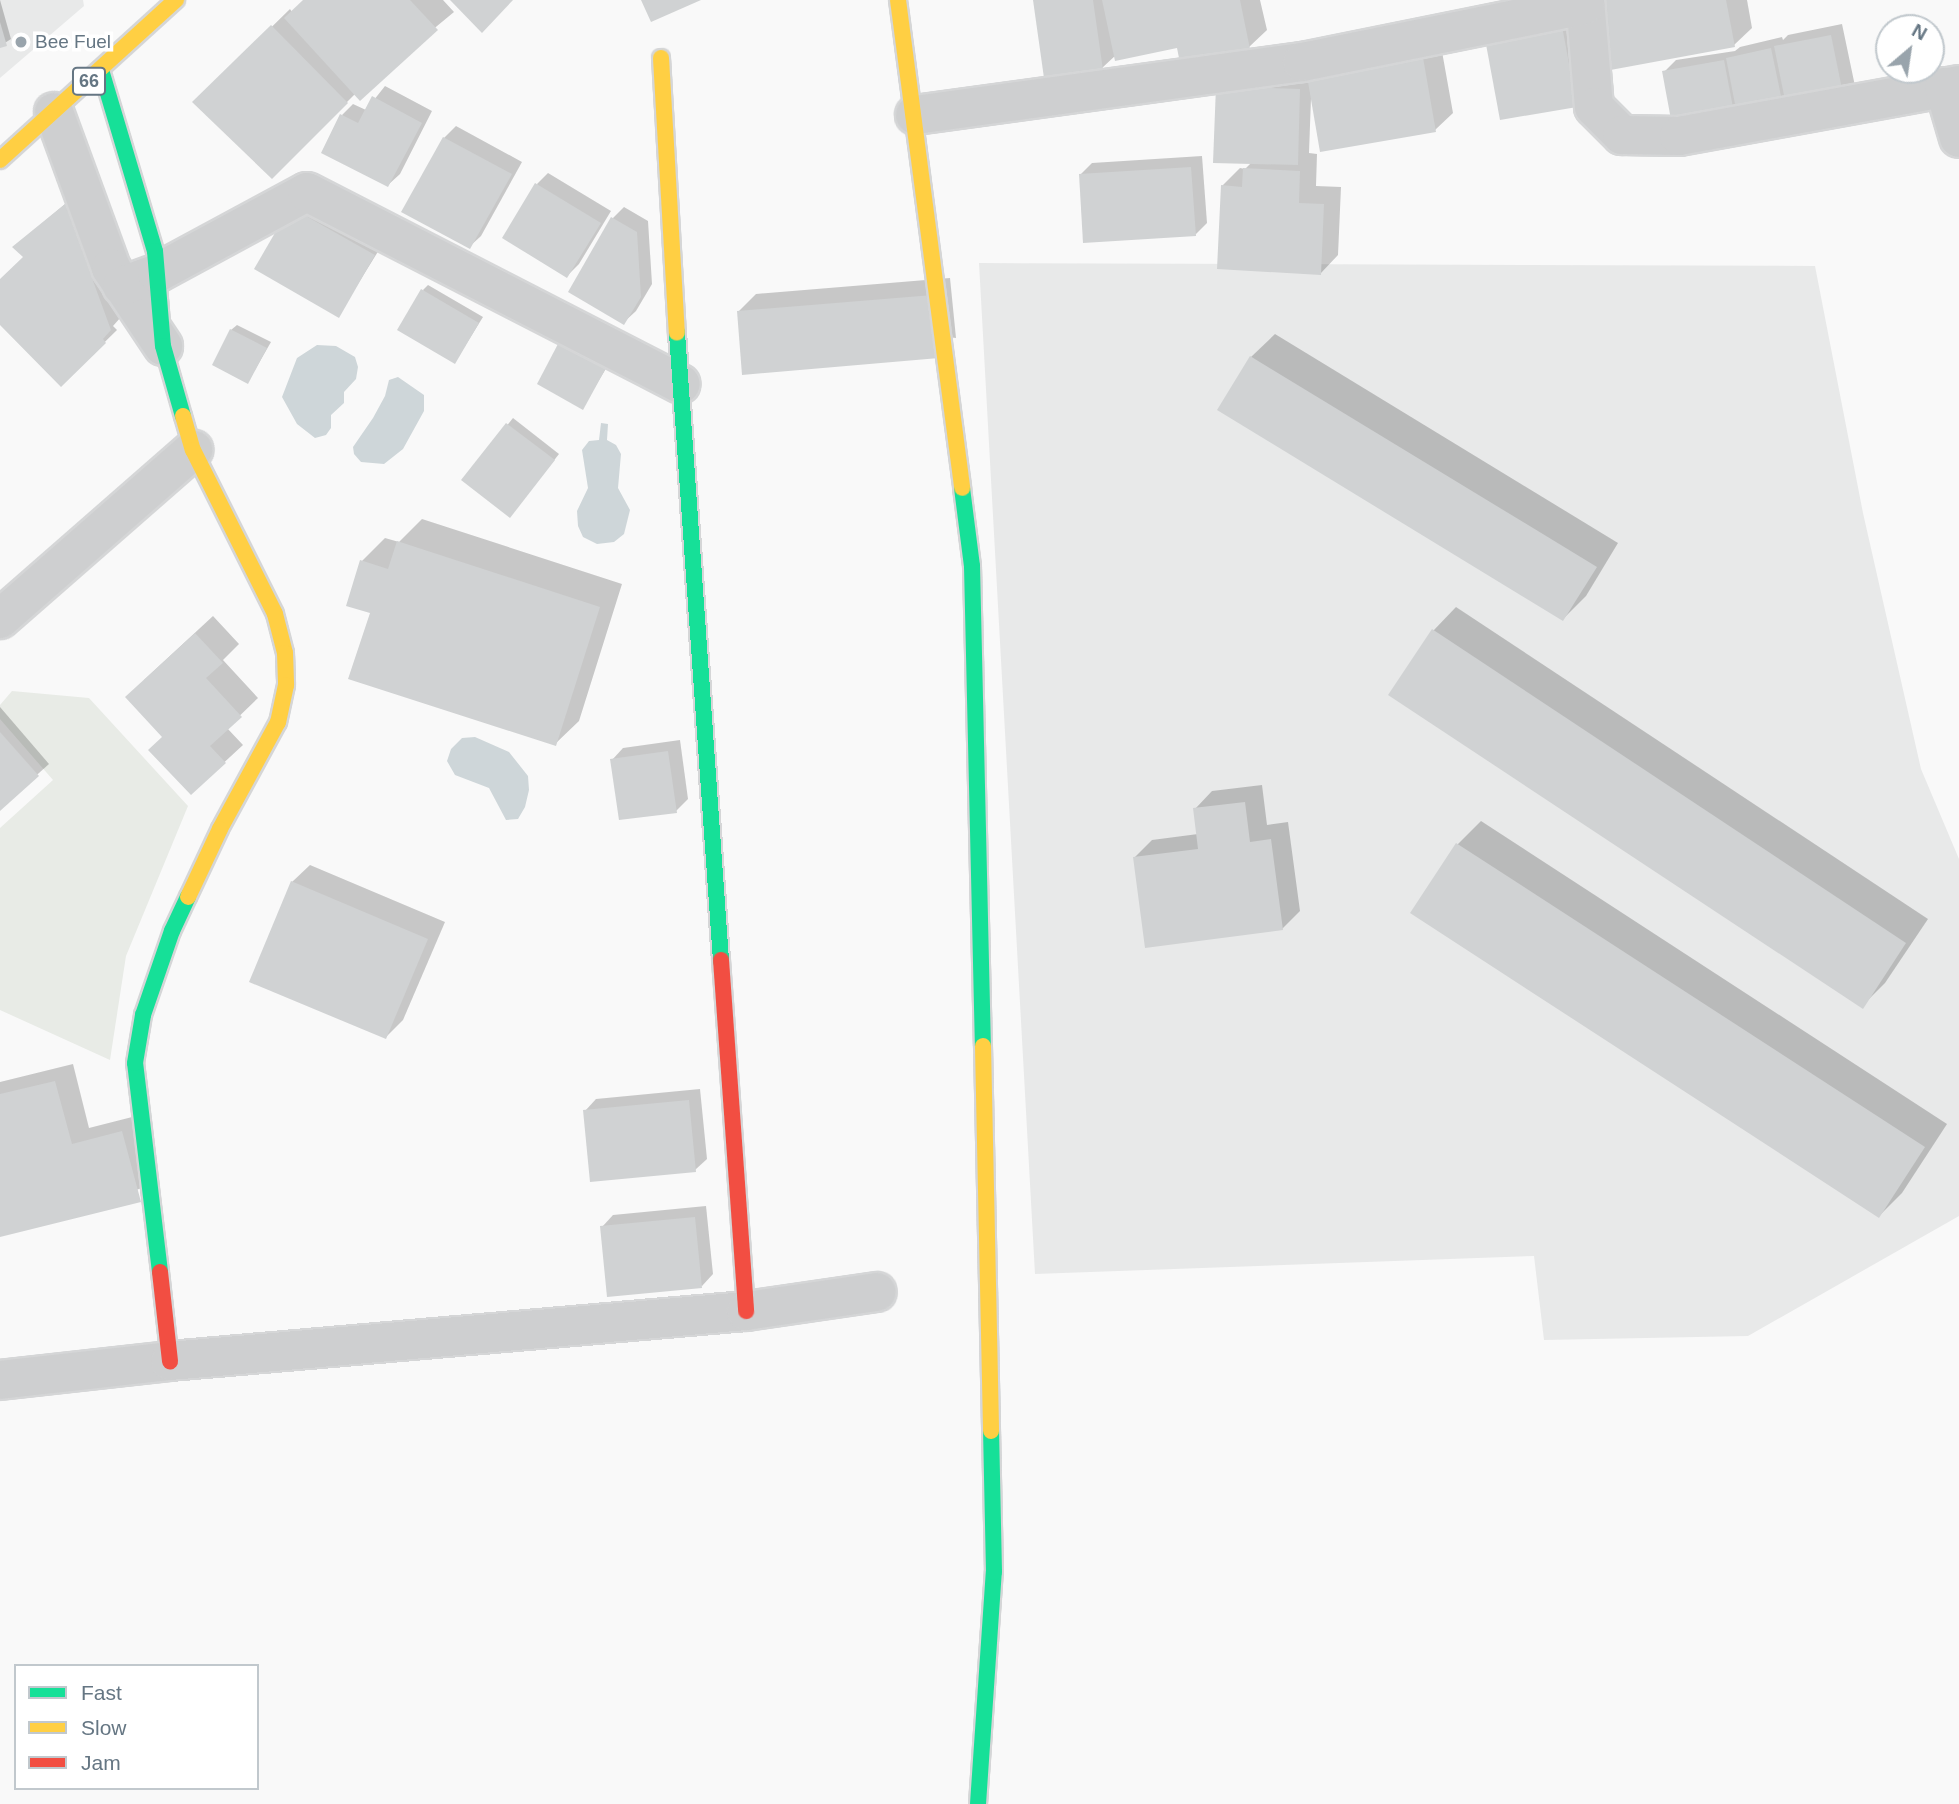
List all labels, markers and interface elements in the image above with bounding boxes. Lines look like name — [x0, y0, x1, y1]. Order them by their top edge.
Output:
north arrow — [1875, 14, 1945, 84]
text: N — [1908, 19, 1931, 44]
place label: Bee Fuel — [35, 31, 111, 53]
marker: Bee Fuel — [13, 34, 29, 50]
road number: 66 — [72, 66, 106, 96]
legend — [14, 1664, 259, 1790]
text: Fast — [81, 1681, 122, 1704]
text: Slow — [81, 1716, 127, 1739]
text: Jam — [81, 1751, 121, 1774]

